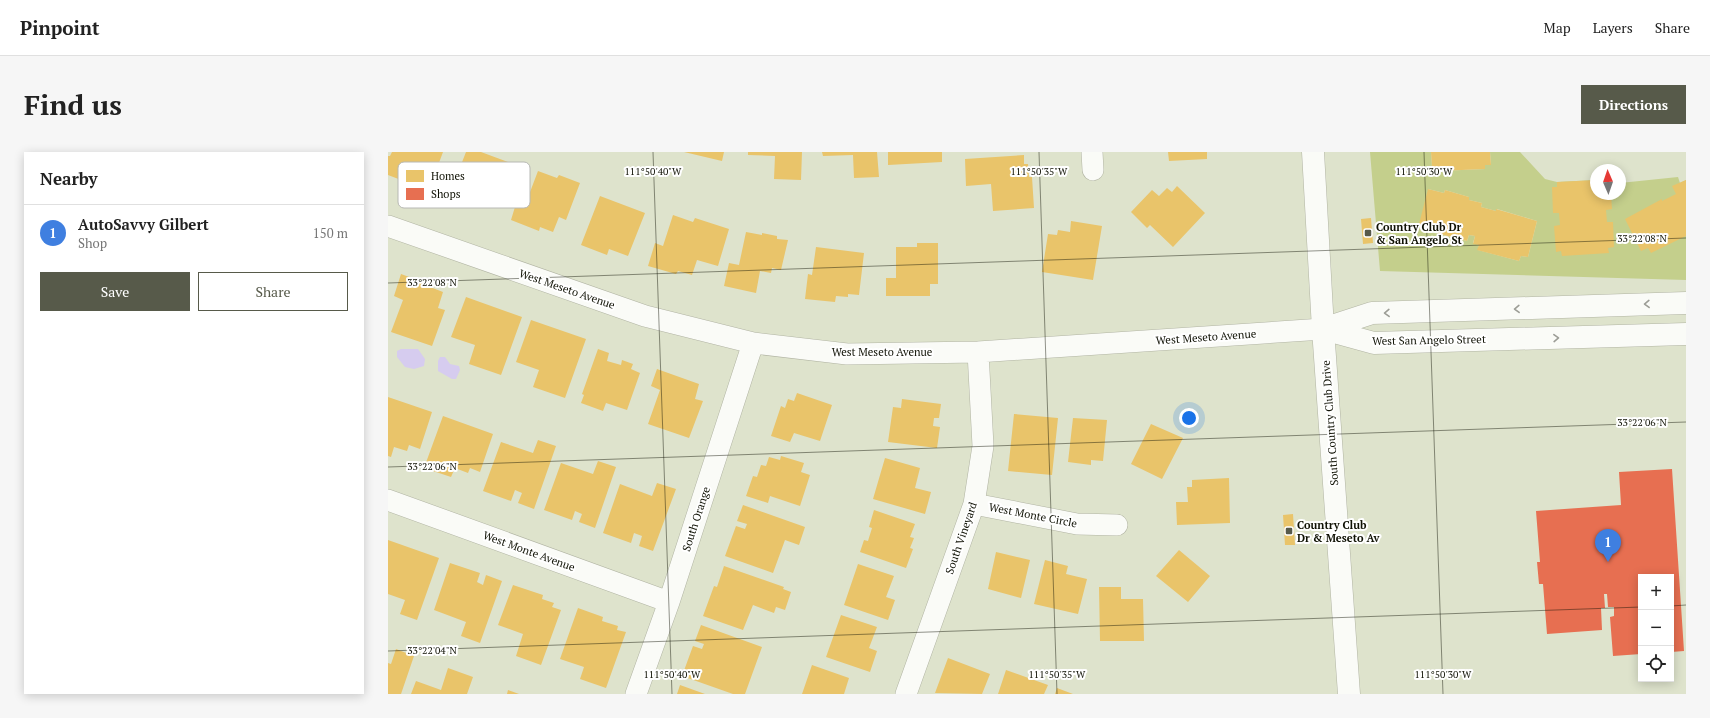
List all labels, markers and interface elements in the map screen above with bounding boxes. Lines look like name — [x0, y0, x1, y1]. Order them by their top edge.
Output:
text: Pinpoint — [20, 15, 100, 40]
text: Map — [1544, 18, 1571, 37]
text: Layers — [1593, 18, 1633, 37]
text: Share — [1655, 18, 1690, 37]
button: Directions — [1581, 85, 1686, 124]
text: Find us — [24, 86, 122, 123]
legend — [398, 162, 530, 208]
north arrow — [1590, 164, 1626, 200]
text: 111°50'40"W — [625, 165, 682, 178]
text: 111°50'35"W — [1011, 165, 1068, 178]
text: 111°50'30"W — [1396, 165, 1453, 178]
text: Nearby — [40, 167, 98, 190]
text: Homes — [431, 169, 465, 183]
text: Shops — [431, 187, 461, 201]
text: AutoSavvy Gilbert — [78, 214, 209, 234]
place label: Country Club Dr & San Angelo St — [1376, 220, 1463, 247]
text: 1 — [49, 224, 57, 242]
text: 150 m — [313, 224, 348, 242]
marker: Country Club Dr & San Angelo St — [1363, 228, 1373, 238]
text: 33°22'08"N — [1617, 232, 1667, 245]
text: Shop — [78, 234, 107, 252]
street label: West Meseto Avenue — [517, 266, 617, 312]
button: Save — [40, 272, 190, 311]
button: Share — [198, 272, 348, 311]
text: 33°22'08"N — [407, 276, 457, 289]
one-way arrow — [1644, 300, 1650, 309]
one-way arrow — [1514, 304, 1520, 313]
one-way arrow — [1384, 309, 1390, 317]
street label: West Meseto Avenue — [1155, 326, 1257, 347]
street label: West San Angelo Street — [1372, 332, 1486, 348]
one-way arrow — [1553, 334, 1559, 342]
street label: West Meseto Avenue — [832, 345, 933, 359]
street label: South Country Club Drive — [1319, 359, 1341, 486]
your location — [1179, 408, 1199, 428]
text: 33°22'06"N — [1617, 416, 1667, 429]
text: 33°22'06"N — [407, 460, 457, 473]
street label: South Orange — [679, 484, 713, 553]
street label: South Vineyard — [942, 500, 980, 576]
street label: West Monte Circle — [988, 500, 1079, 531]
place label: Country Club Dr & Meseto Av — [1297, 518, 1381, 545]
marker: Country Club Dr & Meseto Av — [1284, 526, 1294, 536]
street label: West Monte Avenue — [481, 528, 577, 574]
pin: 1 — [1595, 529, 1621, 562]
map controls — [1638, 574, 1674, 682]
button: + — [1638, 574, 1674, 610]
button: − — [1638, 610, 1674, 646]
text: 33°22'04"N — [407, 644, 457, 657]
button: locate — [1638, 646, 1674, 682]
text: 111°50'40"W — [644, 668, 701, 681]
text: 111°50'35"W — [1029, 668, 1086, 681]
text: 111°50'30"W — [1415, 668, 1472, 681]

